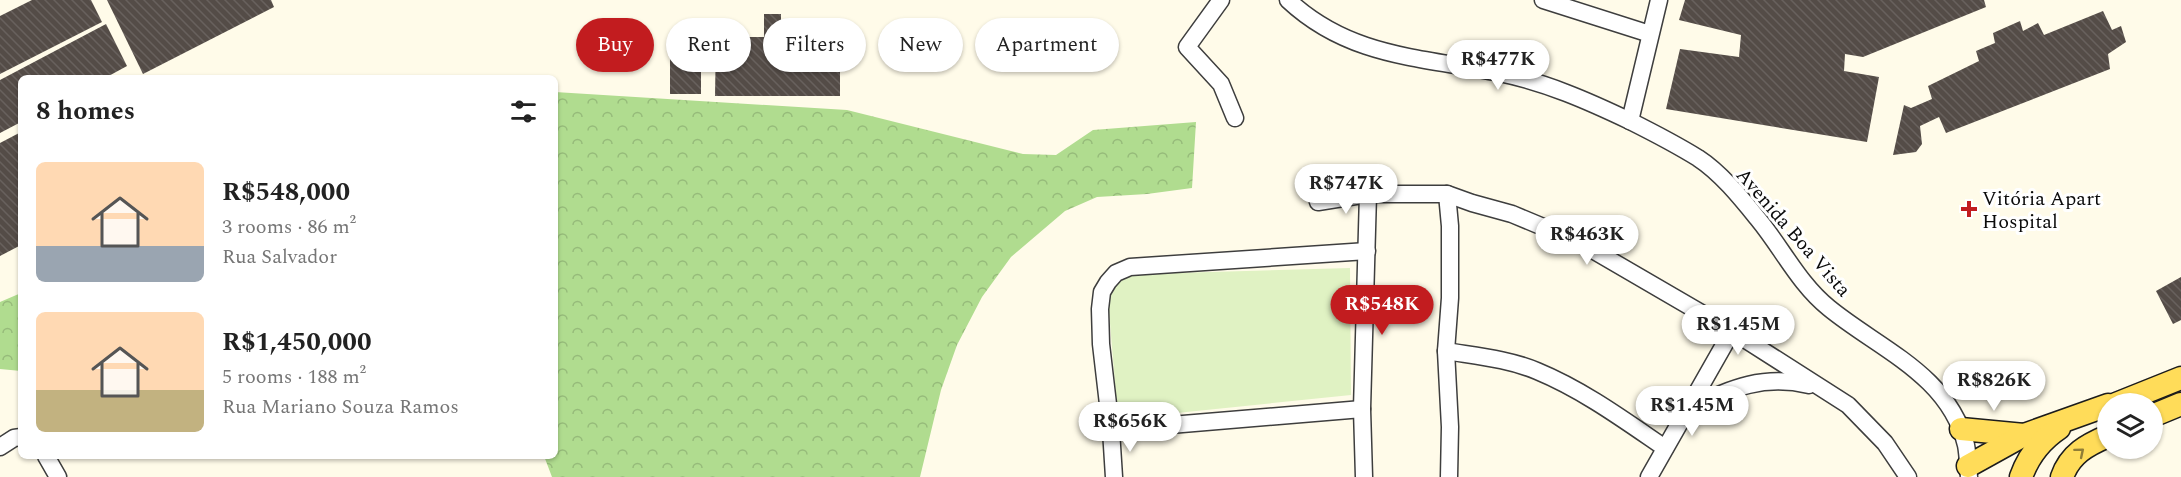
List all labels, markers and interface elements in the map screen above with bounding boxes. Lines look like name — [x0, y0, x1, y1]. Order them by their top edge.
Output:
chip: Buy — [576, 18, 654, 72]
chip: Rent — [666, 18, 751, 72]
chip: Filters — [763, 18, 866, 72]
chip: New — [878, 18, 963, 72]
chip: Apartment — [975, 18, 1119, 72]
pin: R$477K — [1449, 40, 1547, 91]
text: R$477K — [1461, 44, 1535, 74]
text: 8 homes — [36, 91, 135, 131]
icon: filters — [507, 95, 540, 128]
street label: Avenida Boa Vista — [1729, 161, 1858, 304]
pin: R$747K — [1297, 164, 1395, 215]
text: R$747K — [1309, 168, 1383, 198]
text: R$548,000 — [222, 172, 350, 212]
place label: Vitória Apart Hospital — [1982, 184, 2101, 237]
icon: home — [84, 186, 156, 258]
marker: Vitória Apart Hospital — [1960, 200, 1978, 218]
text: 3 rooms · 86 m² — [222, 212, 356, 242]
pin: R$463K — [1538, 215, 1636, 266]
text: R$463K — [1550, 219, 1624, 249]
text: Rua Salvador — [222, 242, 337, 272]
pin: R$548K — [1333, 285, 1431, 336]
text: R$548K — [1345, 289, 1419, 319]
pin: R$1.45M — [1683, 305, 1793, 356]
text: R$1.45M — [1696, 309, 1780, 339]
text: R$1,450,000 — [222, 322, 372, 362]
icon: home — [84, 336, 156, 408]
pin: R$826K — [1945, 361, 2043, 412]
text: 5 rooms · 188 m² — [222, 362, 366, 392]
text: R$826K — [1957, 365, 2031, 395]
pin: R$1.45M — [1637, 386, 1747, 437]
text: R$1.45M — [1650, 390, 1734, 420]
text: Rua Mariano Souza Ramos — [222, 392, 459, 422]
map controls — [2097, 393, 2163, 459]
button: layers — [2097, 393, 2163, 459]
pin: R$656K — [1081, 402, 1179, 453]
text: R$656K — [1093, 406, 1167, 436]
one-way arrow — [2073, 448, 2084, 459]

